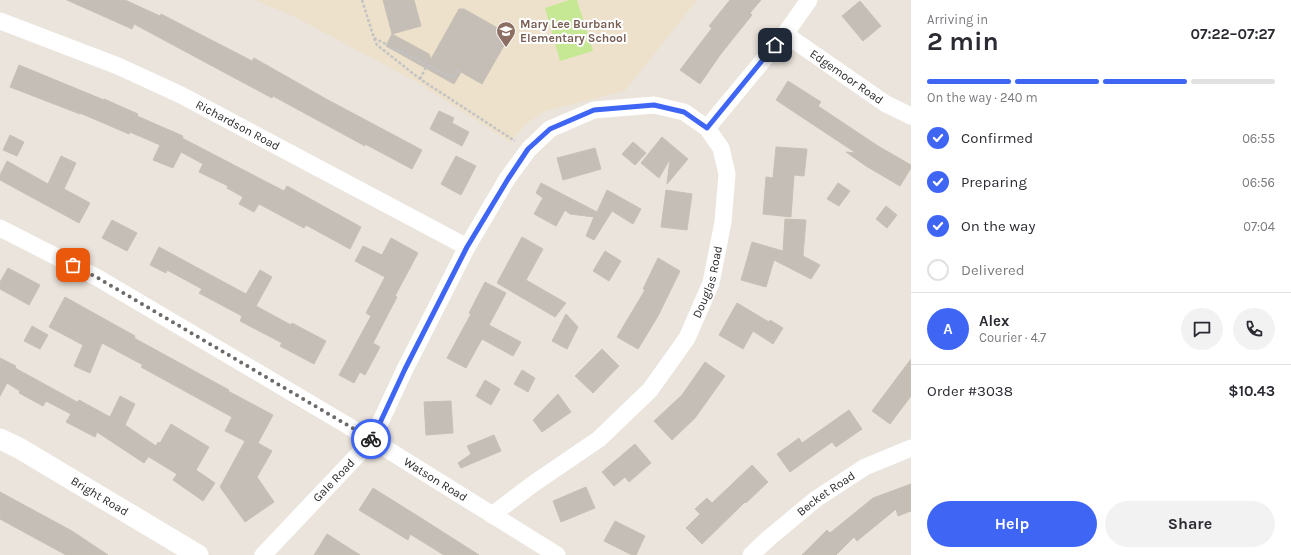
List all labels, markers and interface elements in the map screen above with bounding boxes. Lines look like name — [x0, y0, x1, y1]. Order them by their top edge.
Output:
text: Arriving in — [927, 12, 988, 27]
place label: Mary Lee Burbank Elementary School — [520, 17, 627, 45]
school or university icon: Mary Lee Burbank Elementary School — [495, 20, 517, 48]
text: 07:22–07:27 — [1190, 25, 1275, 43]
text: 2 min — [927, 26, 999, 57]
pin — [758, 28, 792, 62]
icon: home — [764, 34, 786, 56]
street label: Edgemoor Road — [807, 46, 886, 107]
text: On the way · 240 m — [927, 90, 1038, 105]
street label: Richardson Road — [193, 97, 282, 153]
icon: check — [927, 127, 949, 149]
text: Confirmed — [961, 129, 1033, 147]
text: 06:55 — [1242, 131, 1275, 146]
icon: check — [927, 171, 949, 193]
text: Preparing — [961, 173, 1027, 191]
text: 06:56 — [1242, 175, 1275, 190]
icon: check — [927, 215, 949, 237]
text: On the way — [961, 217, 1035, 235]
text: 07:04 — [1243, 219, 1275, 234]
street label: Douglas Road — [690, 245, 725, 320]
pin — [56, 248, 90, 282]
icon: bag — [62, 254, 84, 276]
text: Delivered — [961, 261, 1025, 279]
button: chat — [1181, 308, 1223, 350]
button: phone — [1233, 308, 1275, 350]
text: Alex — [979, 312, 1009, 330]
text: A — [943, 320, 953, 338]
text: Courier · 4.7 — [979, 330, 1046, 345]
text: Order #3038 — [927, 382, 1013, 400]
text: $10.43 — [1228, 382, 1275, 400]
courier — [351, 419, 391, 459]
icon: bike — [360, 428, 382, 450]
street label: Watson Road — [401, 454, 470, 504]
street label: Gale Road — [310, 456, 358, 505]
street label: Becket Road — [794, 468, 858, 519]
street label: Bright Road — [68, 474, 131, 519]
button: Help — [927, 501, 1097, 547]
button: Share — [1105, 501, 1275, 547]

